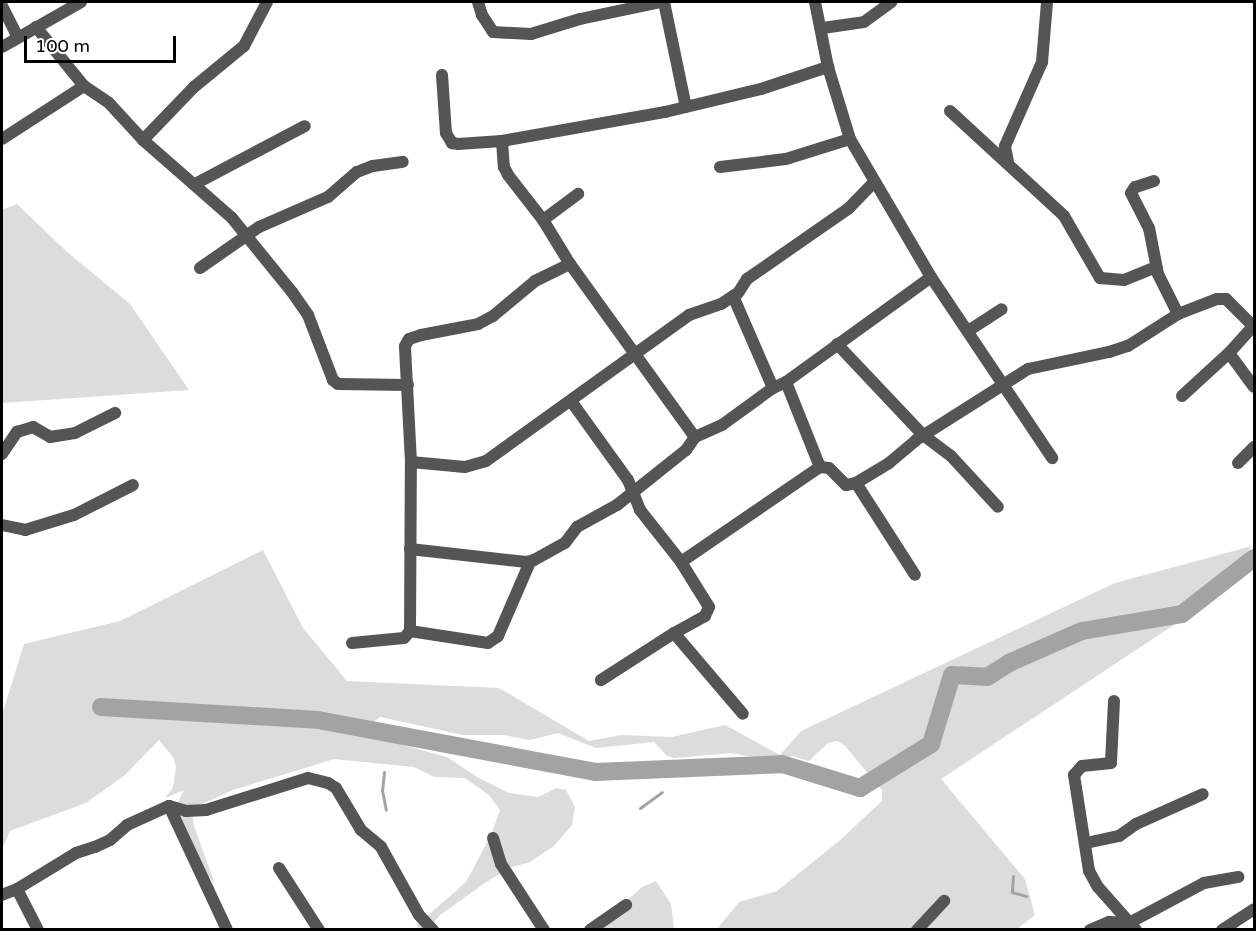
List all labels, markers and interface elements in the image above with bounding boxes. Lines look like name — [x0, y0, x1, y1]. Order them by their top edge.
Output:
scale bar — [27, 24, 178, 62]
text: 100 m — [35, 35, 90, 57]

